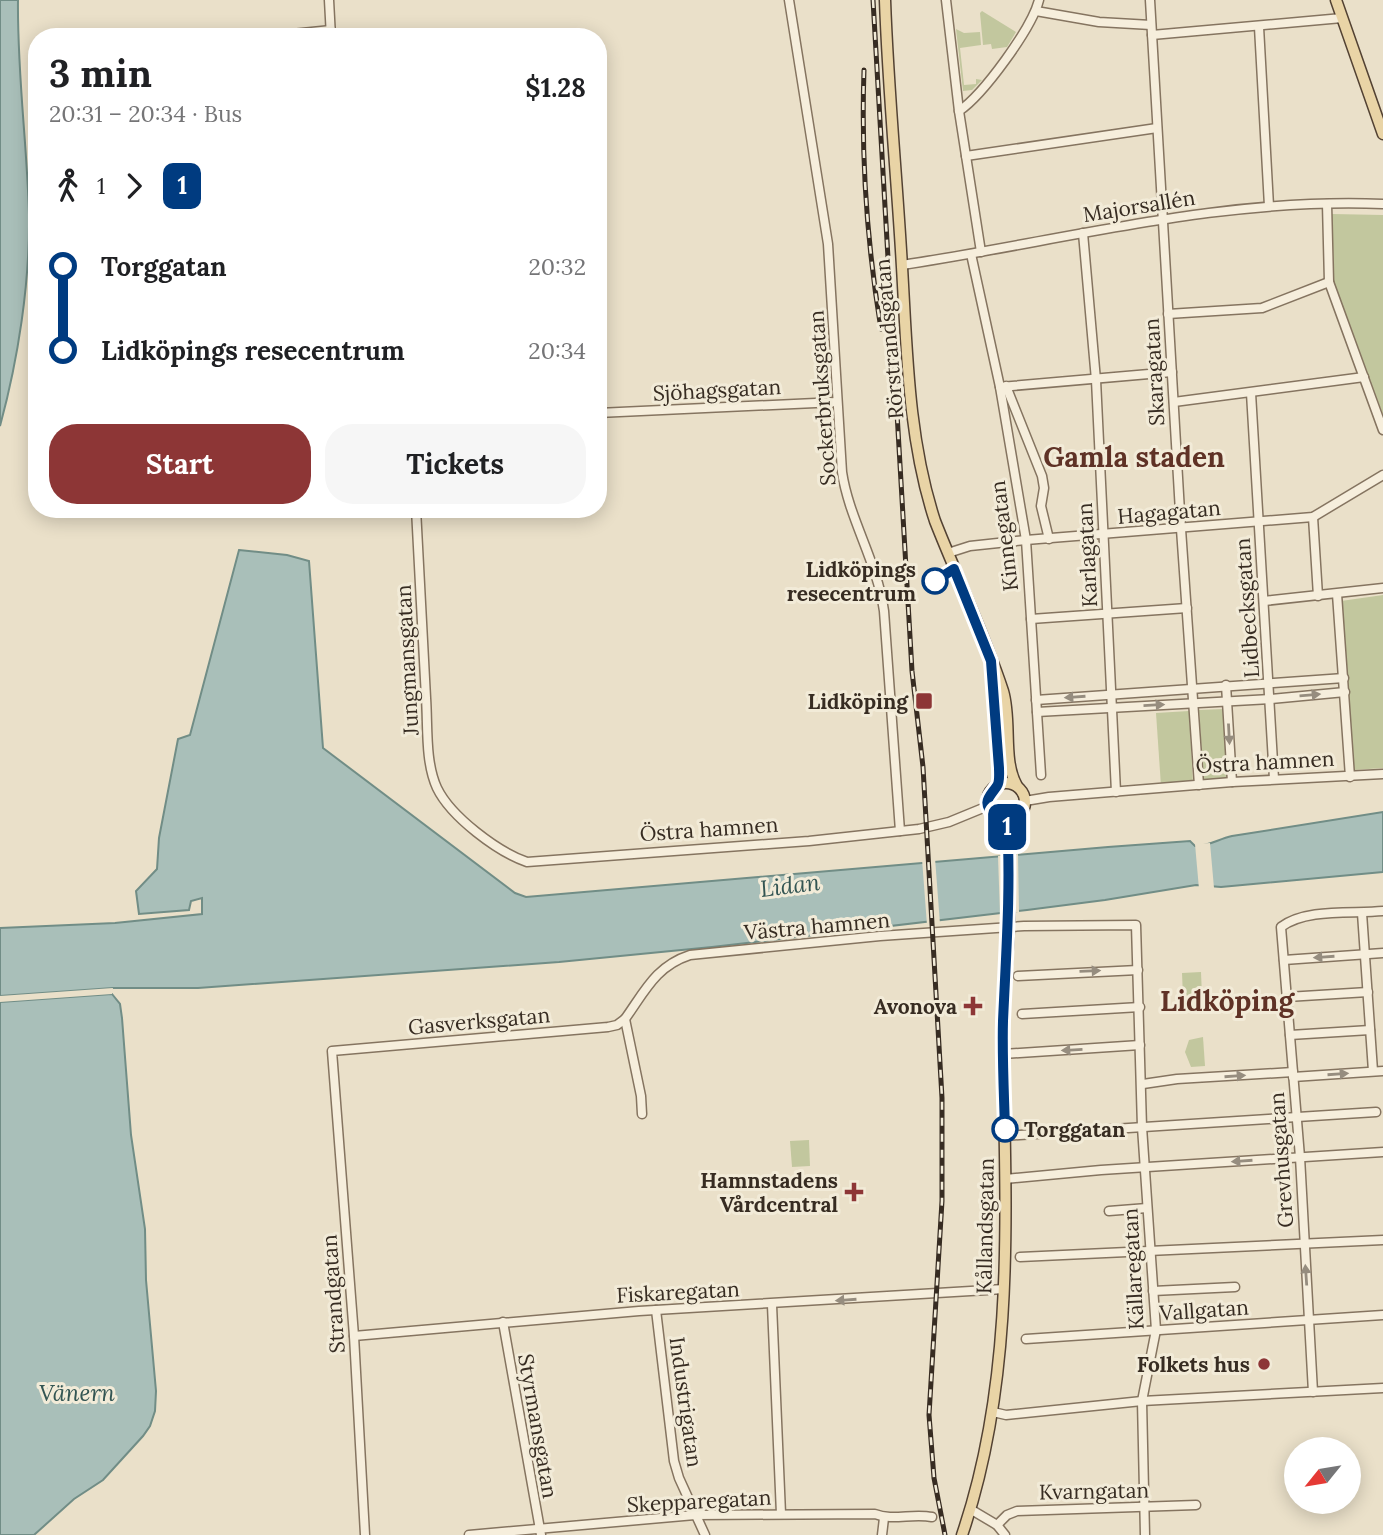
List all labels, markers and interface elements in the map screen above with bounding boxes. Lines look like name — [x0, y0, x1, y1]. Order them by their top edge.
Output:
text: 3 min — [49, 49, 152, 97]
text: $1.28 — [525, 71, 586, 104]
text: 20:31 – 20:34 · Bus — [49, 99, 242, 128]
icon: walk — [49, 167, 87, 205]
icon: forward — [115, 167, 153, 205]
text: 1 — [177, 170, 187, 201]
text: 1 — [97, 171, 105, 200]
street label: Majorsallén — [1081, 184, 1197, 228]
text: Torggatan — [101, 250, 227, 283]
text: 20:32 — [528, 252, 586, 281]
street label: Rörstrandsgatan — [869, 257, 909, 420]
street label: Sockerbruksgatan — [802, 309, 842, 487]
street label: Skaragatan — [1138, 317, 1170, 427]
text: Lidköpings resecentrum — [101, 334, 405, 367]
text: 20:34 — [528, 336, 586, 365]
street label: Sjöhagsgatan — [652, 373, 782, 407]
button: Start — [49, 424, 311, 504]
button: Tickets — [325, 424, 586, 504]
district label: Gamla staden — [1043, 439, 1225, 475]
street label: Kinnegatan — [984, 479, 1024, 593]
street label: Hagagatan — [1116, 494, 1222, 530]
street label: Karlagatan — [1071, 502, 1103, 608]
street label: Lidbecksgatan — [1229, 537, 1265, 679]
place label: Lidköpings resecentrum — [787, 556, 916, 607]
marker: Lidköpings resecentrum — [922, 568, 948, 594]
street label: Jungmansgatan — [390, 584, 424, 737]
place label: Lidköping — [808, 688, 909, 715]
one-way arrow — [1300, 689, 1322, 700]
marker: Lidköping — [914, 691, 934, 711]
one-way arrow — [1064, 692, 1086, 703]
one-way arrow — [1143, 700, 1165, 711]
one-way arrow — [1224, 723, 1235, 745]
street label: Östra hamnen — [1195, 745, 1335, 779]
line badge: 1 — [984, 804, 1030, 850]
street label: Östra hamnen — [639, 811, 779, 847]
text: 1 — [1002, 811, 1012, 842]
water label: Lidan — [758, 867, 822, 903]
street label: Västra hamnen — [742, 906, 891, 946]
one-way arrow — [1313, 952, 1335, 963]
one-way arrow — [1079, 966, 1101, 977]
district label: Lidköping — [1160, 983, 1295, 1019]
place label: Avonova — [874, 993, 957, 1020]
marker: Avonova — [963, 996, 983, 1016]
street label: Gasverksgatan — [407, 1001, 551, 1041]
one-way arrow — [1061, 1044, 1083, 1055]
one-way arrow — [1327, 1068, 1349, 1079]
one-way arrow — [1224, 1070, 1246, 1081]
street label: Grevhusgatan — [1263, 1091, 1299, 1229]
marker: Torggatan — [992, 1116, 1018, 1142]
place label: Torggatan — [1024, 1116, 1126, 1143]
one-way arrow — [1230, 1156, 1252, 1167]
street label: Kållandsgatan — [970, 1157, 1000, 1294]
place label: Hamnstadens Vårdcentral — [700, 1167, 838, 1218]
marker: Hamnstadens Vårdcentral — [844, 1182, 864, 1202]
street label: Källaregatan — [1116, 1207, 1150, 1331]
street label: Strandgatan — [315, 1233, 351, 1354]
one-way arrow — [1300, 1264, 1311, 1286]
street label: Fiskaregatan — [616, 1275, 741, 1309]
street label: Vallgatan — [1157, 1293, 1250, 1327]
one-way arrow — [835, 1295, 857, 1306]
street label: Industrigatan — [663, 1335, 709, 1469]
place label: Folkets hus — [1137, 1351, 1250, 1378]
street label: Styrmansgatan — [512, 1352, 564, 1501]
marker: Folkets hus — [1256, 1356, 1272, 1372]
water label: Vänern — [39, 1378, 115, 1407]
north arrow — [1284, 1437, 1362, 1514]
map controls — [1284, 1437, 1361, 1514]
street label: Kvarngatan — [1039, 1477, 1150, 1505]
street label: Skepparegatan — [626, 1484, 772, 1518]

